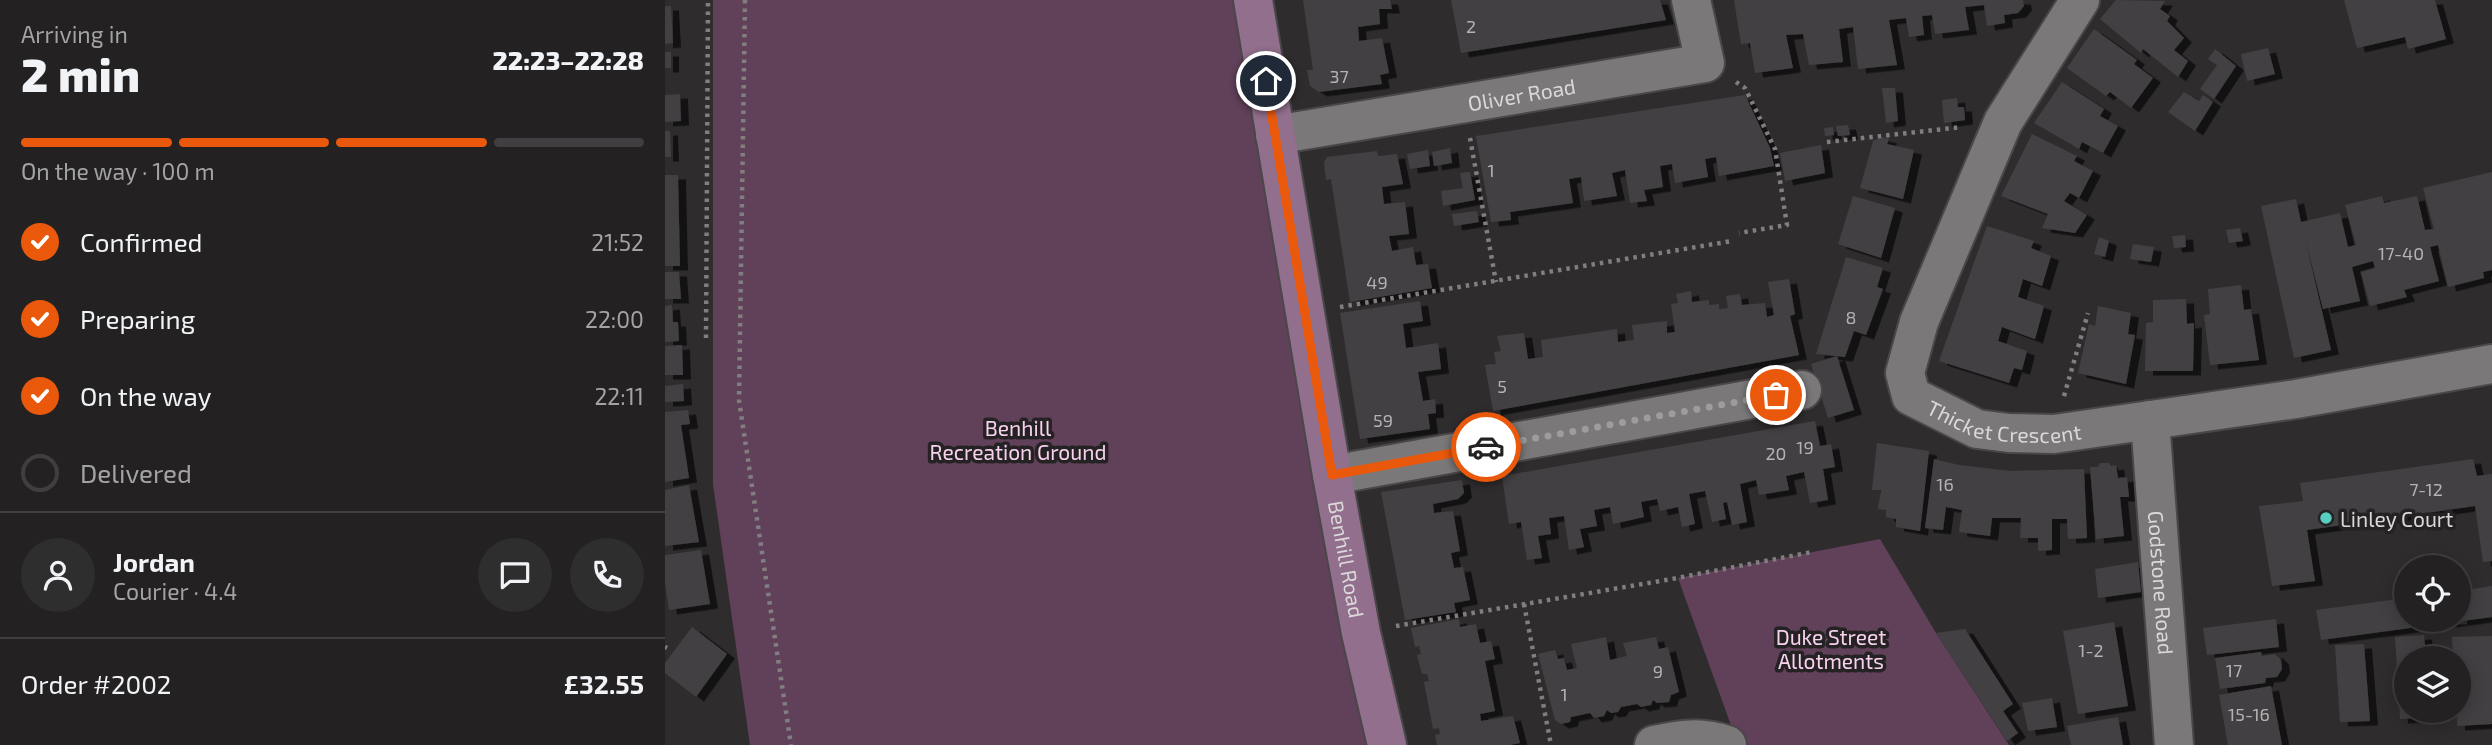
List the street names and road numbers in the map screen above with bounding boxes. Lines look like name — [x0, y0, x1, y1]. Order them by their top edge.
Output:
street label: Oliver Road — [1466, 72, 1577, 115]
street label: Thicket Crescent — [1923, 394, 2083, 447]
street label: Benhill Road — [1324, 498, 1370, 620]
street label: Godstone Road — [2144, 510, 2180, 655]

